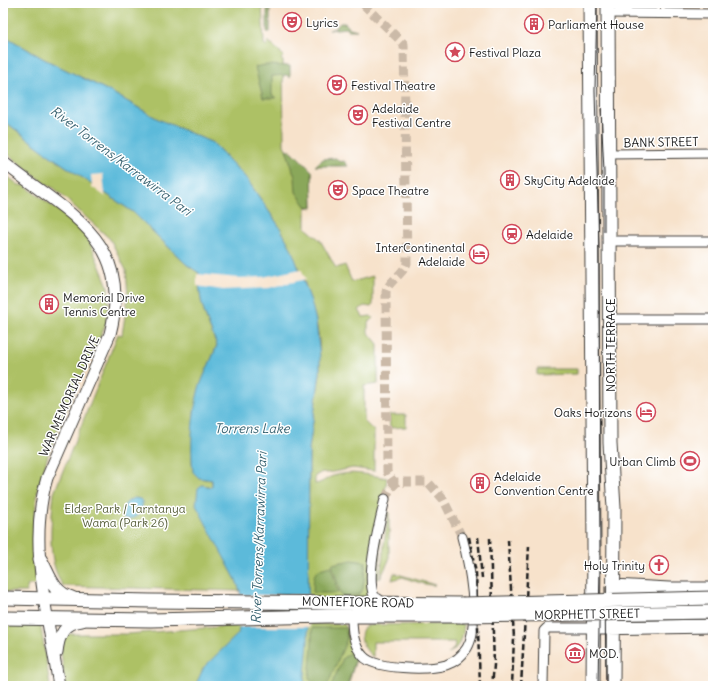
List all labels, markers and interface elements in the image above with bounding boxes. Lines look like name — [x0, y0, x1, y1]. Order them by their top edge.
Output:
theatre icon: Lyrics — [281, 11, 303, 33]
building icon: Parliament House — [523, 13, 545, 35]
place label: Lyrics — [306, 15, 338, 30]
place label: Parliament House — [548, 17, 644, 32]
place icon: Festival Plaza — [444, 41, 466, 63]
place label: Festival Plaza — [469, 45, 541, 60]
theatre icon: Festival Theatre — [326, 74, 348, 96]
place label: Festival Theatre — [351, 78, 436, 93]
place label: Adelaide Festival Centre — [372, 101, 451, 130]
water label: River Torrens/Karrawirra Pari — [47, 102, 196, 221]
theatre icon: Adelaide Festival Centre — [347, 104, 369, 126]
street label: BANK STREET — [623, 134, 699, 150]
building icon: SkyCity Adelaide — [499, 169, 521, 191]
place label: SkyCity Adelaide — [524, 173, 615, 188]
theatre icon: Space Theatre — [327, 179, 349, 201]
place label: Space Theatre — [352, 183, 429, 198]
station icon: Adelaide — [501, 223, 523, 245]
place label: Adelaide — [526, 227, 573, 242]
place label: InterContinental Adelaide — [376, 240, 465, 269]
hotel icon: InterContinental Adelaide — [468, 243, 490, 265]
place label: Memorial Drive Tennis Centre — [63, 290, 145, 319]
building icon: Memorial Drive Tennis Centre — [38, 293, 60, 315]
street label: NORTH TERRACE — [603, 298, 618, 392]
street label: WAR MEMORIAL DRIVE — [36, 333, 102, 459]
hotel icon: Oaks Horizons — [635, 401, 657, 423]
place label: Oaks Horizons — [554, 405, 632, 420]
water label: Torrens Lake — [215, 420, 290, 437]
water label: River Torrens/Karrawirra Pari — [248, 450, 271, 624]
sports icon: Urban Climb — [679, 450, 701, 472]
place label: Urban Climb — [609, 454, 676, 469]
place label: Adelaide Convention Centre — [494, 469, 594, 498]
building icon: Adelaide Convention Centre — [469, 472, 491, 494]
park label: Elder Park / Tarntanya Wama (Park 26) — [64, 501, 186, 530]
church icon: Holy Trinity — [648, 554, 670, 576]
place label: Holy Trinity — [584, 558, 645, 573]
street label: MONTEFIORE ROAD — [302, 594, 414, 610]
street label: MORPHETT STREET — [534, 606, 640, 622]
museum icon: MOD. — [564, 642, 586, 664]
place label: MOD. — [589, 646, 619, 661]

